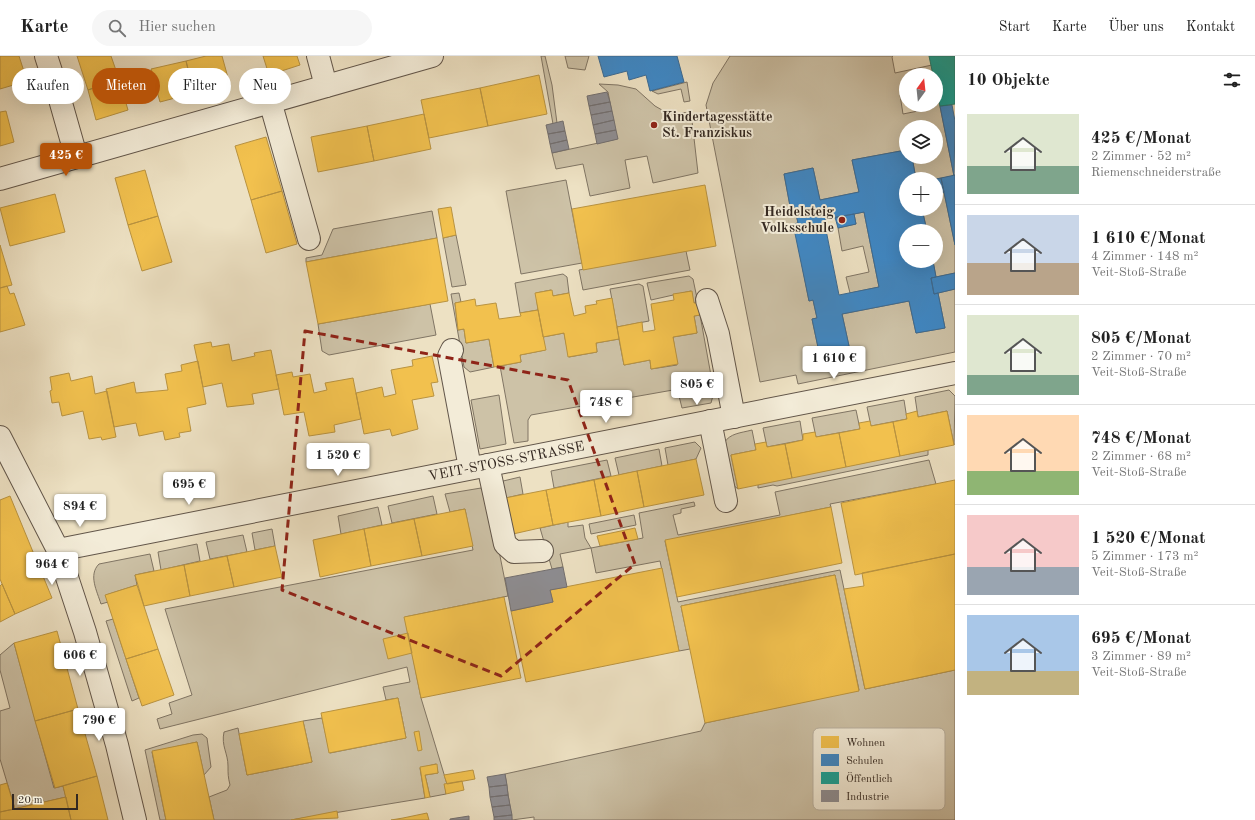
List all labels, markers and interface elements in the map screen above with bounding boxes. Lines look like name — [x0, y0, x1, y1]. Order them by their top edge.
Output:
search box — [92, 10, 372, 46]
icon: search — [106, 17, 128, 39]
text: Karte — [20, 18, 68, 37]
text: Hier suchen — [138, 20, 216, 35]
text: Start — [999, 20, 1030, 34]
text: Karte — [1052, 20, 1087, 34]
text: Über uns — [1109, 20, 1164, 34]
text: Kontakt — [1186, 20, 1235, 34]
chip: Kaufen — [12, 68, 84, 104]
chip: Mieten — [92, 68, 160, 104]
chip: Filter — [168, 68, 231, 104]
chip: Neu — [239, 68, 291, 104]
north arrow — [899, 68, 943, 112]
map controls — [899, 68, 943, 268]
icon: filters — [1221, 69, 1243, 91]
text: 10 Objekte — [967, 72, 1050, 89]
place label: Kindertagesstätte St. Franziskus — [662, 110, 773, 140]
marker: Kindertagesstätte St. Franziskus — [649, 120, 659, 130]
button: layers — [899, 120, 943, 164]
icon: home — [999, 130, 1047, 178]
text: 425 €/Monat — [1091, 130, 1191, 147]
pin: 425 € — [38, 143, 94, 177]
text: 425 € — [49, 149, 83, 162]
text: 2 Zimmer · 52 m² — [1091, 150, 1191, 163]
text: Riemenschneiderstraße — [1091, 166, 1221, 179]
button: + — [899, 172, 943, 216]
place label: Heidelsteig Volksschule — [760, 205, 834, 235]
marker: Heidelsteig Volksschule — [837, 215, 847, 225]
button: − — [899, 224, 943, 268]
text: 1 610 €/Monat — [1091, 230, 1205, 247]
icon: home — [999, 231, 1047, 279]
text: 4 Zimmer · 148 m² — [1091, 250, 1199, 263]
text: Veit-Stoß-Straße — [1091, 266, 1187, 279]
text: 805 €/Monat — [1091, 330, 1191, 347]
icon: home — [999, 331, 1047, 379]
pin: 1 610 € — [797, 346, 871, 380]
text: 2 Zimmer · 70 m² — [1091, 350, 1191, 363]
text: 1 610 € — [812, 352, 856, 365]
text: Veit-Stoß-Straße — [1091, 366, 1187, 379]
pin: 805 € — [669, 372, 725, 406]
text: 805 € — [680, 378, 714, 391]
pin: 748 € — [578, 390, 634, 424]
text: 748 € — [589, 396, 623, 409]
text: 748 €/Monat — [1091, 430, 1191, 447]
icon: home — [999, 431, 1047, 479]
street label: VEIT-STOSS-STRASSE — [427, 439, 586, 484]
pin: 1 520 € — [301, 443, 375, 477]
text: 1 520 € — [316, 449, 360, 462]
text: 2 Zimmer · 68 m² — [1091, 450, 1191, 463]
text: Veit-Stoß-Straße — [1091, 466, 1187, 479]
pin: 695 € — [161, 472, 217, 506]
text: 695 € — [172, 478, 206, 491]
pin: 894 € — [52, 494, 108, 528]
text: 894 € — [63, 500, 97, 513]
text: 1 520 €/Monat — [1091, 530, 1205, 547]
icon: home — [999, 531, 1047, 579]
text: 5 Zimmer · 173 m² — [1091, 550, 1199, 563]
pin: 964 € — [24, 552, 80, 586]
text: 964 € — [35, 558, 69, 571]
text: Veit-Stoß-Straße — [1091, 566, 1187, 579]
text: 695 €/Monat — [1091, 630, 1191, 647]
icon: home — [999, 631, 1047, 679]
pin: 606 € — [52, 643, 108, 677]
text: 606 € — [63, 649, 97, 662]
text: 3 Zimmer · 89 m² — [1091, 650, 1191, 663]
text: Veit-Stoß-Straße — [1091, 666, 1187, 679]
pin: 790 € — [71, 708, 127, 742]
text: 790 € — [82, 714, 116, 727]
legend — [813, 728, 945, 810]
text: Wohnen — [846, 738, 885, 749]
text: Schulen — [846, 756, 884, 767]
text: Öffentlich — [846, 772, 893, 785]
scale bar — [12, 792, 78, 811]
text: Industrie — [846, 792, 889, 803]
text: 20 m — [18, 795, 43, 806]

